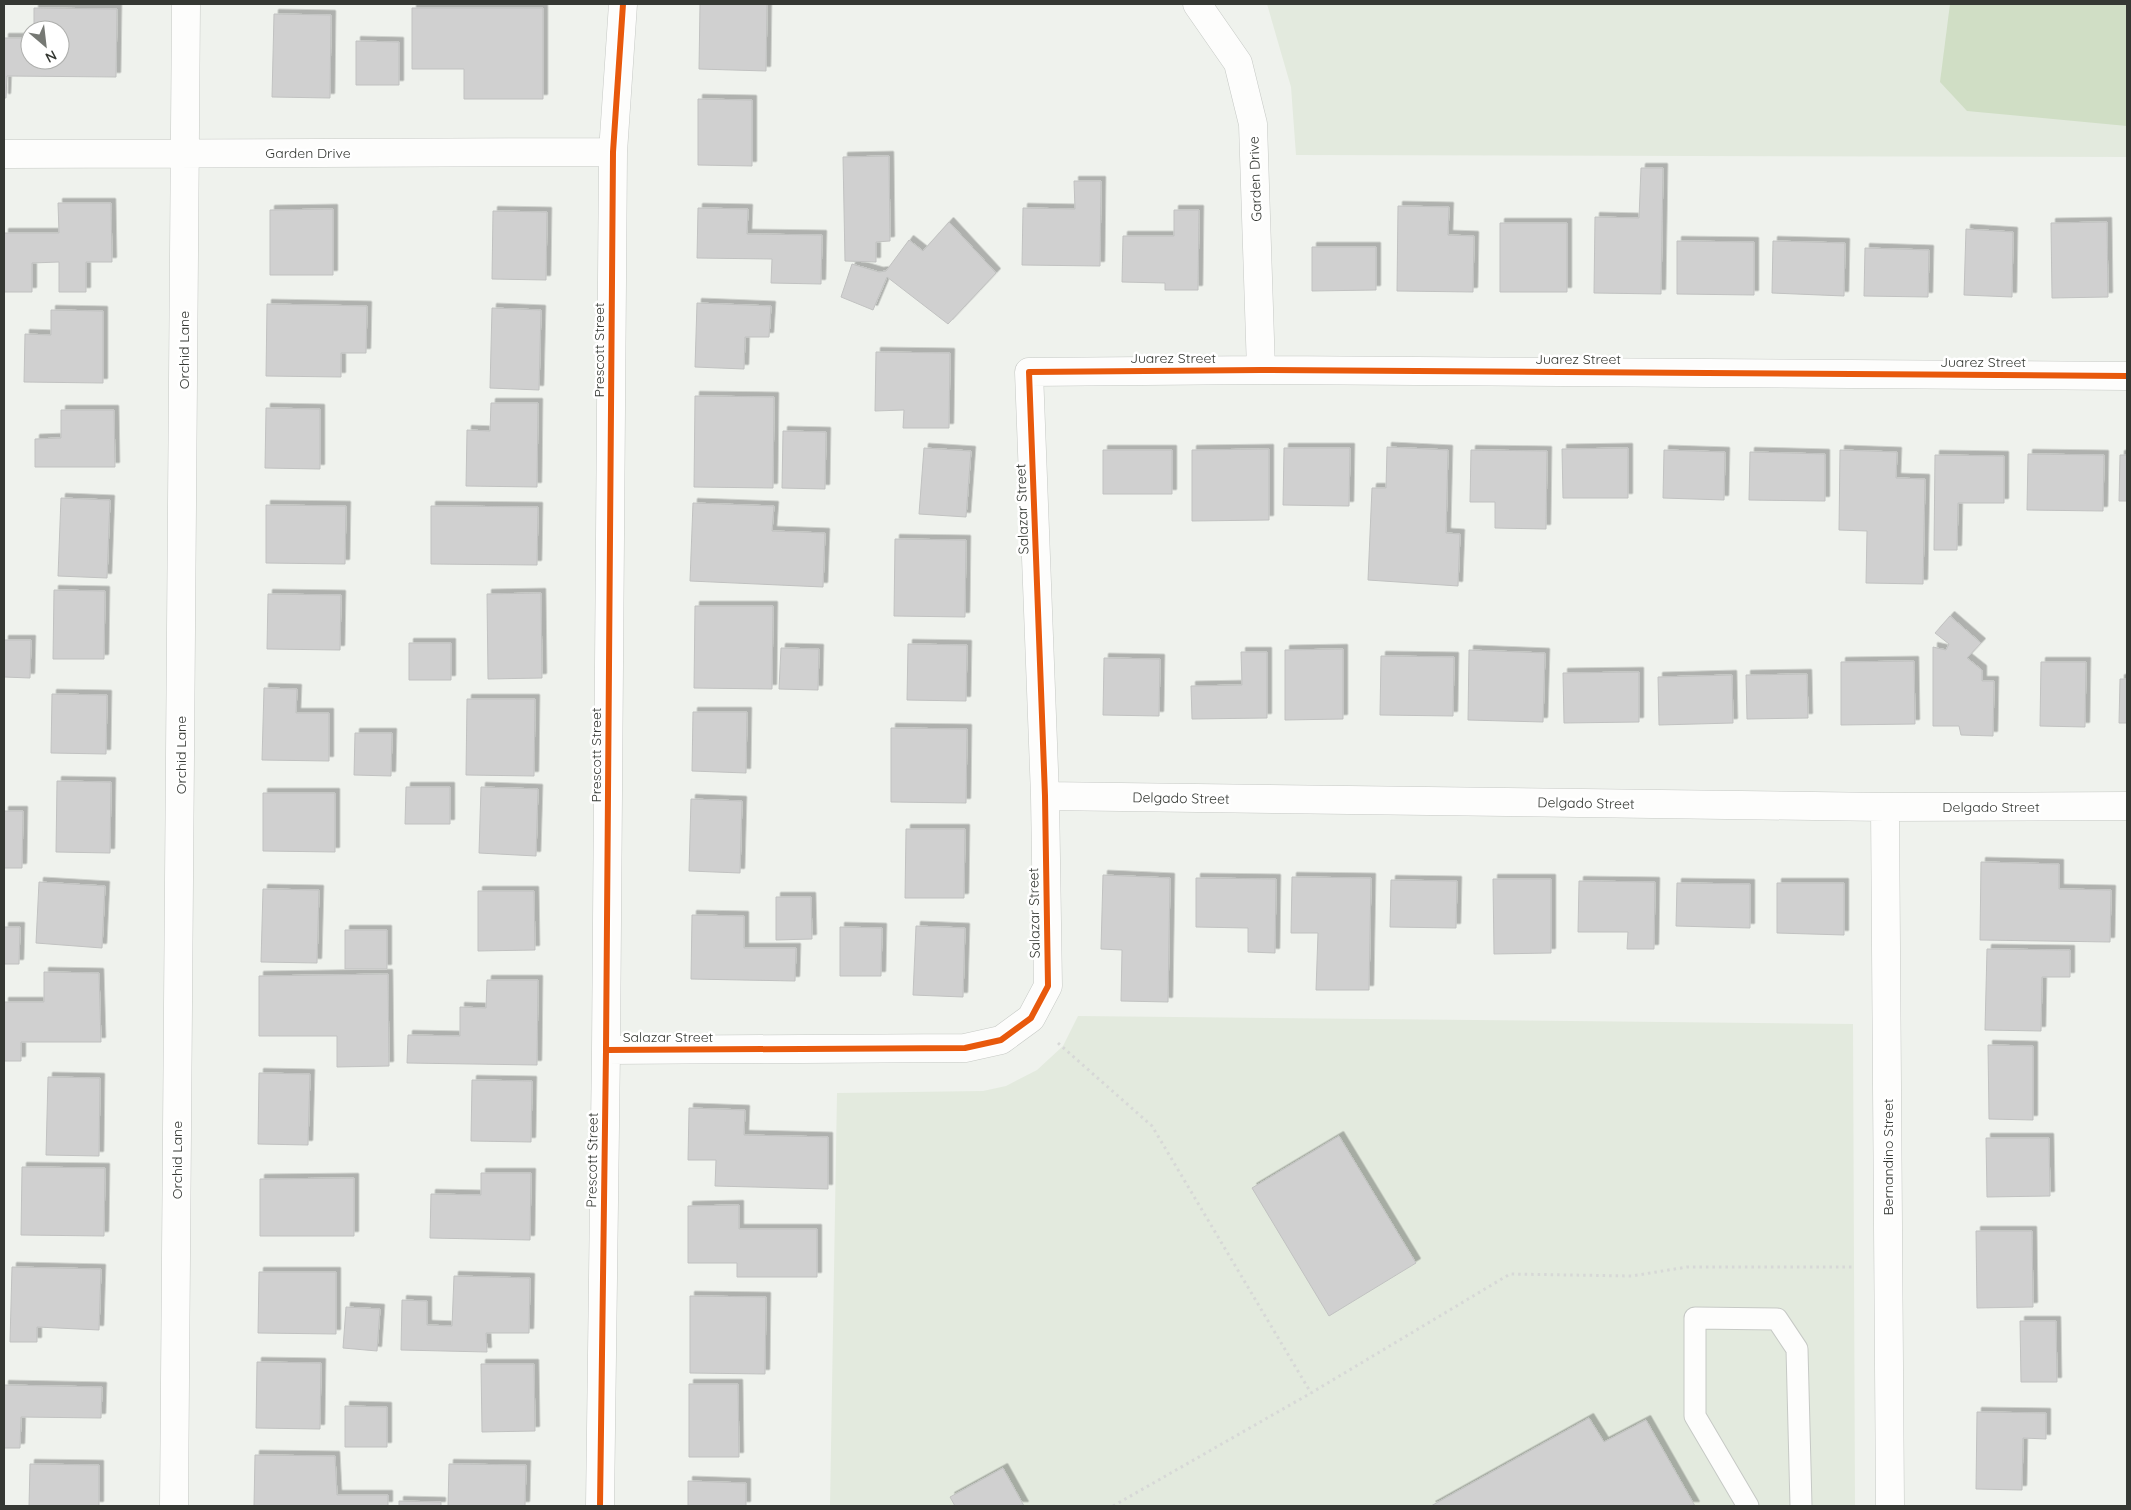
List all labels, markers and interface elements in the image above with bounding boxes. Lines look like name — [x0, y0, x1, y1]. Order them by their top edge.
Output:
north arrow — [20, 20, 70, 70]
text: N — [42, 46, 60, 67]
street label: Garden Drive — [1245, 136, 1265, 222]
street label: Garden Drive — [265, 144, 351, 162]
street label: Prescott Street — [590, 302, 608, 398]
street label: Orchid Lane — [175, 311, 193, 389]
street label: Juarez Street — [1130, 349, 1216, 367]
street label: Juarez Street — [1535, 350, 1621, 368]
street label: Juarez Street — [1940, 353, 2026, 371]
street label: Salazar Street — [1011, 463, 1033, 555]
street label: Prescott Street — [587, 707, 605, 803]
street label: Orchid Lane — [172, 716, 190, 794]
street label: Delgado Street — [1132, 788, 1230, 808]
street label: Delgado Street — [1537, 793, 1635, 813]
street label: Delgado Street — [1942, 798, 2040, 816]
street label: Salazar Street — [1024, 867, 1044, 959]
street label: Salazar Street — [623, 1028, 714, 1046]
street label: Bernandino Street — [1879, 1098, 1897, 1216]
street label: Prescott Street — [582, 1112, 602, 1208]
street label: Orchid Lane — [168, 1121, 186, 1199]

